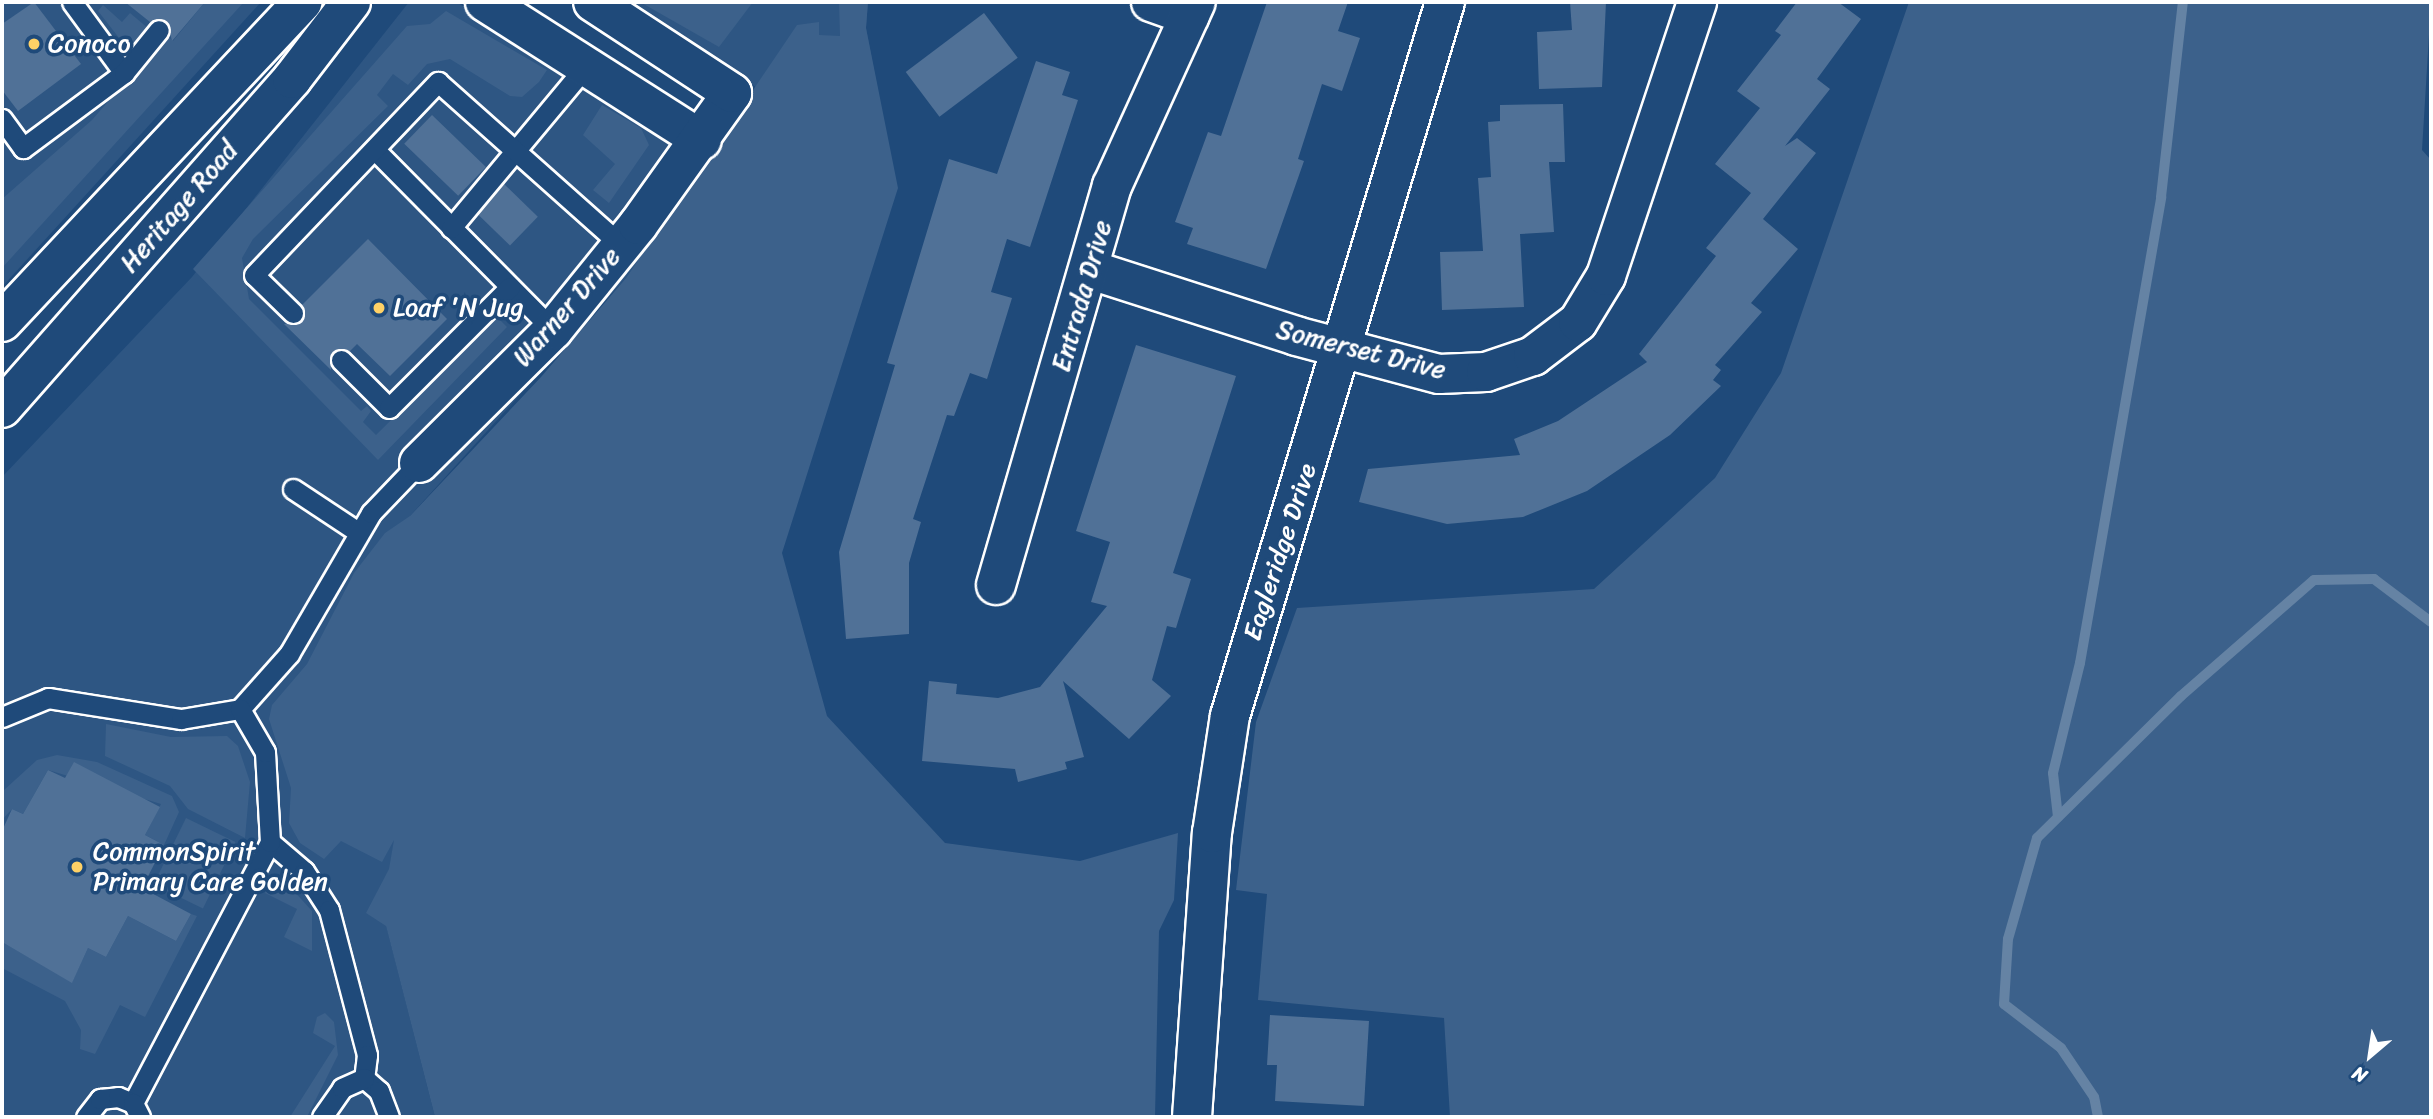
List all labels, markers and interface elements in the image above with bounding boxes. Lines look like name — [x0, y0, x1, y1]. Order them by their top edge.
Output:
place label: Conoco — [48, 28, 130, 60]
marker: Conoco — [26, 36, 42, 52]
street label: Heritage Road — [114, 135, 244, 279]
street label: Entrada Drive — [1046, 217, 1118, 375]
street label: Warner Drive — [507, 241, 627, 373]
place label: Loaf 'N Jug — [393, 292, 523, 324]
marker: Loaf 'N Jug — [371, 300, 387, 316]
street label: Somerset Drive — [1273, 314, 1449, 386]
street label: Eagleridge Drive — [1237, 459, 1323, 645]
place label: CommonSpirit Primary Care Golden — [93, 836, 329, 898]
marker: CommonSpirit Primary Care Golden — [67, 857, 87, 877]
north arrow — [2335, 1021, 2405, 1091]
text: N — [2346, 1057, 2373, 1092]

